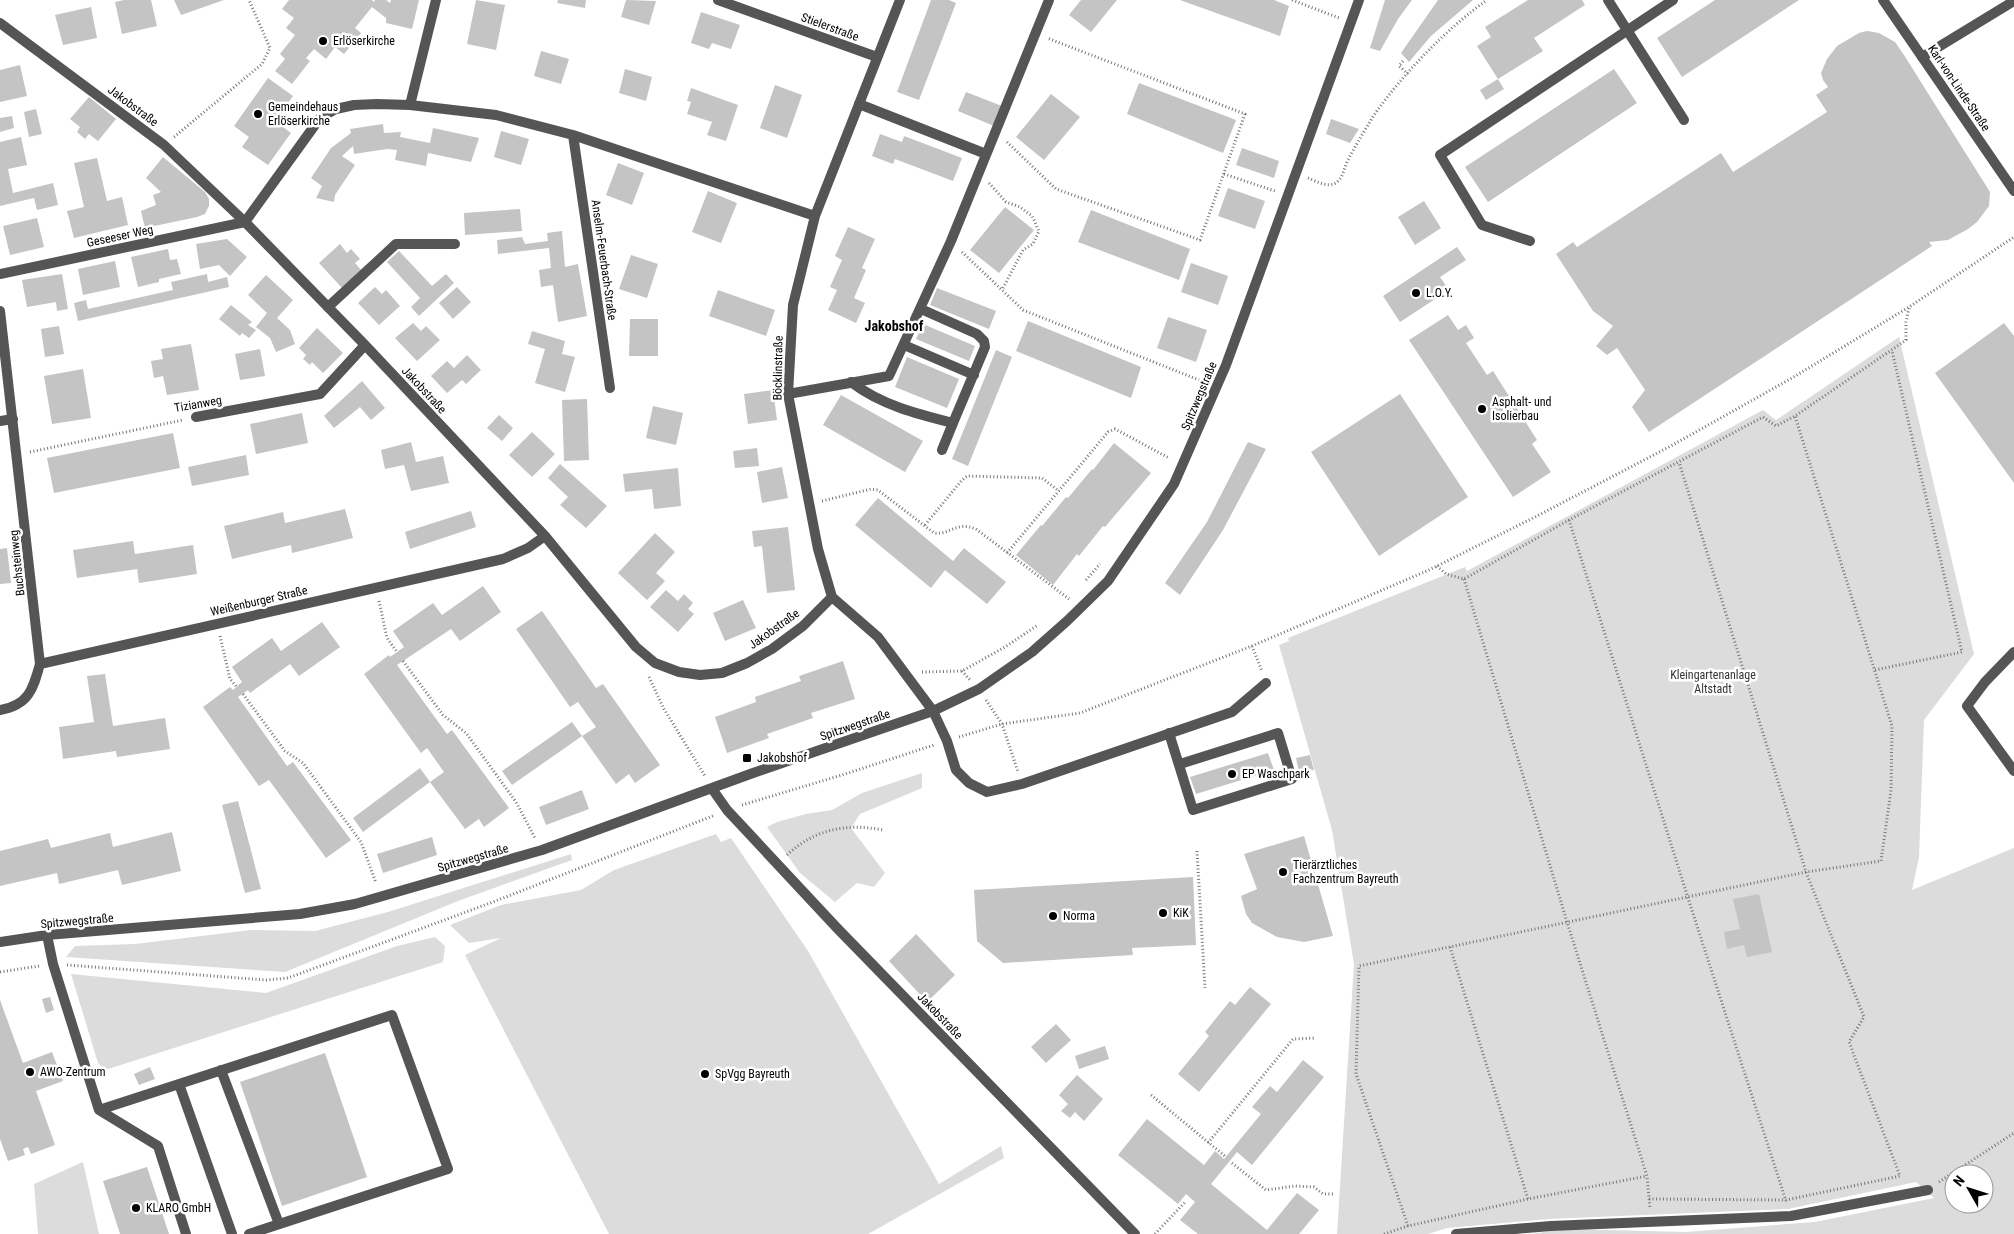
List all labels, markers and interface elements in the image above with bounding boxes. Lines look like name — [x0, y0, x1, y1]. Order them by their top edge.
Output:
street label: Stielerstraße — [799, 10, 861, 44]
place label: Erlöserkirche — [333, 34, 395, 48]
marker: Erlöserkirche — [317, 35, 329, 47]
street label: Karl-von-Linde-Straße — [1925, 42, 1993, 134]
street label: Jakobstraße — [105, 83, 161, 130]
place label: Gemeindehaus Erlöserkirche — [268, 100, 338, 128]
marker: Gemeindehaus Erlöserkirche — [252, 108, 264, 120]
street label: Anselm-Feuerbach-Straße — [589, 199, 619, 322]
street label: Geseeser Weg — [86, 222, 155, 250]
place label: L.O.Y. — [1426, 286, 1453, 300]
marker: L.O.Y. — [1410, 287, 1422, 299]
district label: Jakobshof — [865, 318, 924, 334]
street label: Böcklinstraße — [770, 335, 786, 401]
street label: Spitzwegstraße — [1178, 359, 1220, 432]
street label: Jakobstraße — [399, 364, 449, 417]
street label: Tizianweg — [173, 393, 223, 415]
place label: Asphalt- und Isolierbau — [1492, 395, 1552, 423]
marker: Asphalt- und Isolierbau — [1476, 403, 1488, 415]
street label: Buchsteinweg — [7, 529, 27, 597]
street label: Weißenburger Straße — [209, 583, 309, 619]
street label: Jakobstraße — [746, 606, 802, 652]
park label: Kleingartenanlage Altstadt — [1670, 668, 1756, 696]
street label: Spitzwegstraße — [818, 706, 892, 744]
place label: Jakobshof — [757, 751, 807, 765]
marker: Jakobshof — [741, 752, 753, 764]
place label: EP Waschpark — [1242, 767, 1310, 781]
marker: EP Waschpark — [1226, 768, 1238, 780]
street label: Spitzwegstraße — [436, 841, 510, 875]
place label: Tierärztliches Fachzentrum Bayreuth — [1293, 858, 1399, 886]
marker: Tierärztliches Fachzentrum Bayreuth — [1277, 866, 1289, 878]
place label: KiK — [1173, 906, 1189, 920]
marker: KiK — [1157, 907, 1169, 919]
place label: Norma — [1063, 909, 1095, 923]
marker: Norma — [1047, 910, 1059, 922]
street label: Spitzwegstraße — [40, 911, 114, 931]
street label: Jakobstraße — [914, 990, 966, 1042]
place label: AWO-Zentrum — [40, 1065, 105, 1079]
marker: AWO-Zentrum — [24, 1066, 36, 1078]
place label: SpVgg Bayreuth — [715, 1067, 790, 1081]
marker: SpVgg Bayreuth — [699, 1068, 711, 1080]
north arrow — [1944, 1164, 1994, 1214]
text: N — [1950, 1172, 1968, 1189]
place label: KLARO GmbH — [146, 1201, 211, 1215]
marker: KLARO GmbH — [130, 1202, 142, 1214]

